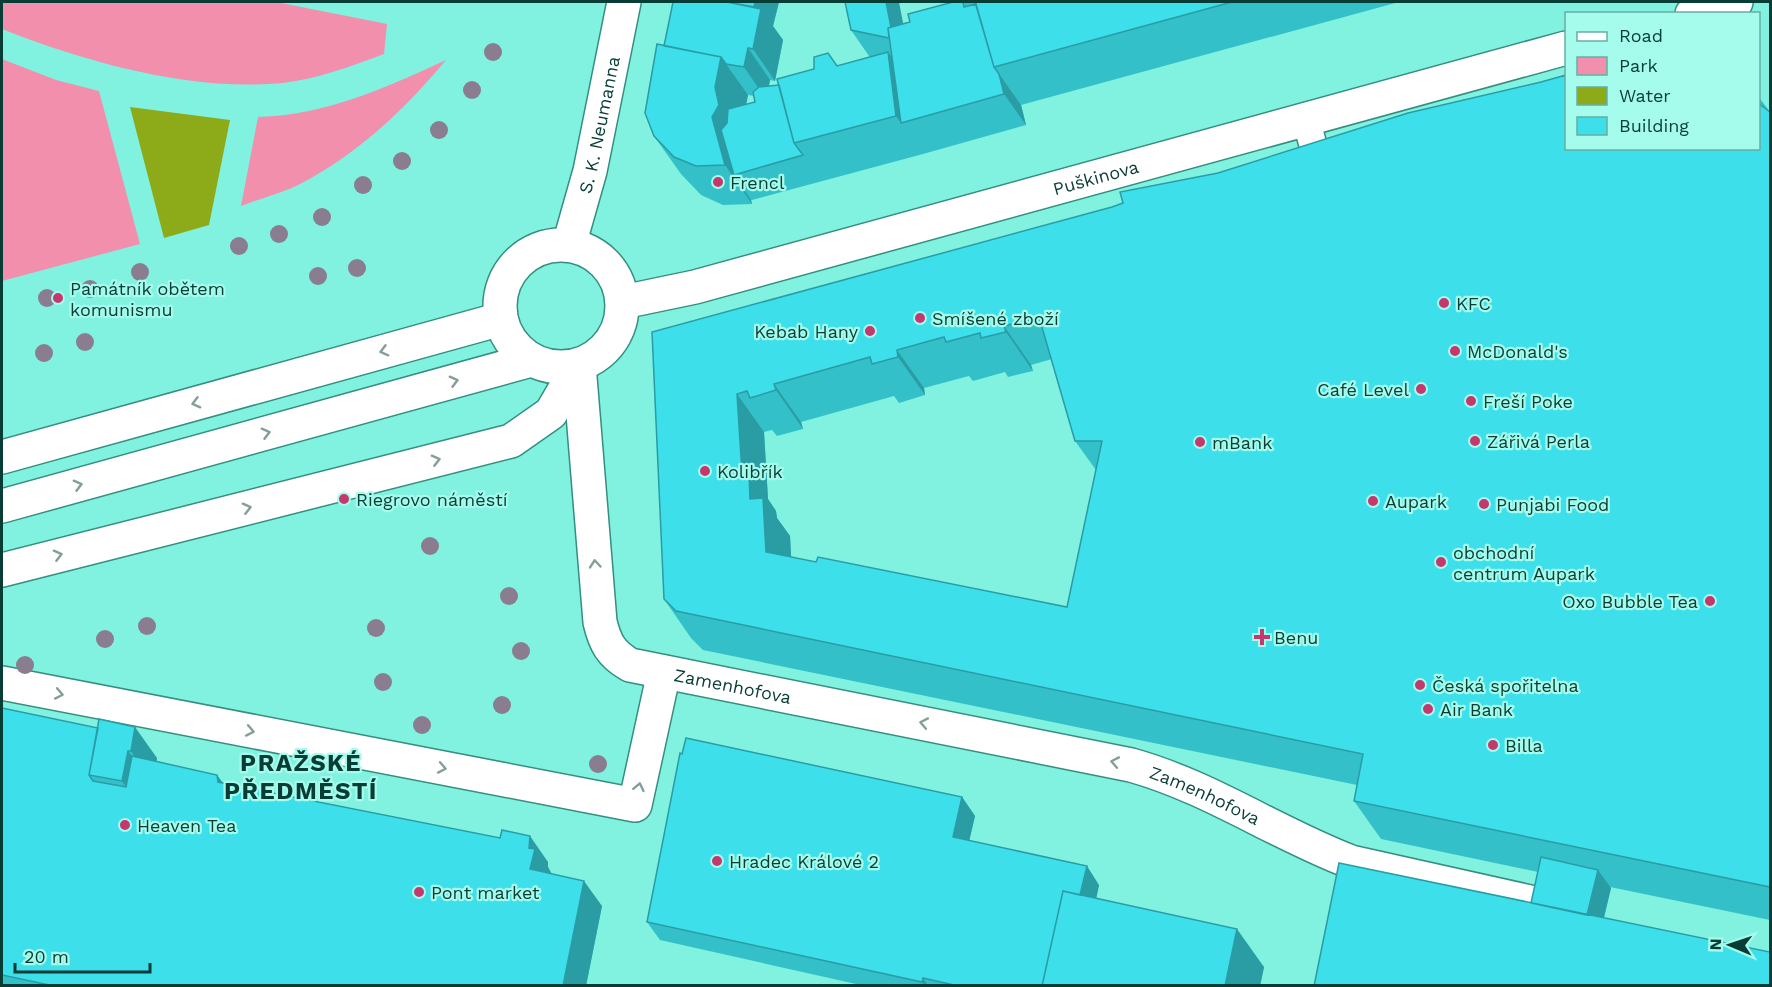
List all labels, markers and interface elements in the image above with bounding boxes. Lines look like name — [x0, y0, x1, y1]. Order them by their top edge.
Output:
legend — [1565, 12, 1760, 150]
text: Road — [1619, 25, 1663, 46]
street label: S. K. Neumanna — [574, 54, 623, 196]
text: Park — [1619, 55, 1658, 76]
text: Water — [1619, 85, 1671, 106]
text: Building — [1619, 115, 1689, 136]
street label: Puškinova — [1050, 155, 1141, 199]
place label: Frencl — [730, 172, 785, 193]
marker: Frencl — [711, 175, 725, 189]
place label: Památník obětem komunismu — [70, 278, 225, 320]
marker: Památník obětem komunismu — [51, 291, 65, 305]
place label: KFC — [1456, 293, 1491, 314]
marker: KFC — [1437, 296, 1451, 310]
place label: Smíšené zboží — [932, 308, 1059, 329]
marker: Smíšené zboží — [913, 311, 927, 325]
place label: Kebab Hany — [754, 321, 859, 342]
marker: Kebab Hany — [863, 324, 877, 338]
place label: McDonald's — [1467, 341, 1568, 362]
one-way arrow — [379, 344, 389, 357]
marker: McDonald's — [1448, 344, 1462, 358]
one-way arrow — [448, 376, 459, 388]
place label: Café Level — [1317, 379, 1409, 400]
marker: Café Level — [1414, 382, 1428, 396]
place label: Freší Poke — [1483, 391, 1573, 412]
marker: Freší Poke — [1464, 394, 1478, 408]
one-way arrow — [191, 396, 202, 408]
one-way arrow — [261, 428, 271, 441]
place label: Zářivá Perla — [1487, 431, 1590, 452]
place label: mBank — [1212, 432, 1272, 453]
marker: Zářivá Perla — [1468, 434, 1482, 448]
marker: mBank — [1193, 435, 1207, 449]
one-way arrow — [431, 455, 441, 468]
place label: Kolibřík — [717, 461, 783, 482]
marker: Kolibřík — [698, 464, 712, 478]
one-way arrow — [72, 480, 83, 492]
place label: Riegrovo náměstí — [356, 489, 508, 510]
place label: Aupark — [1385, 491, 1447, 512]
marker: Riegrovo náměstí — [337, 492, 351, 506]
marker: Aupark — [1366, 494, 1380, 508]
place label: Punjabi Food — [1496, 494, 1609, 515]
marker: Punjabi Food — [1477, 497, 1491, 511]
one-way arrow — [242, 502, 252, 515]
place label: obchodní centrum Aupark — [1453, 542, 1595, 584]
one-way arrow — [53, 550, 63, 563]
marker: obchodní centrum Aupark — [1434, 555, 1448, 569]
one-way arrow — [589, 559, 602, 568]
place label: Oxo Bubble Tea — [1562, 591, 1698, 612]
marker: Oxo Bubble Tea — [1703, 594, 1717, 608]
place label: Benu — [1274, 627, 1318, 648]
marker: Benu — [1255, 630, 1269, 644]
street label: Zamenhofova — [672, 664, 793, 707]
place label: Česká spořitelna — [1432, 675, 1579, 696]
marker: Česká spořitelna — [1413, 678, 1427, 692]
one-way arrow — [54, 687, 64, 700]
place label: Air Bank — [1440, 699, 1513, 720]
marker: Air Bank — [1421, 702, 1435, 716]
one-way arrow — [919, 717, 929, 730]
one-way arrow — [245, 724, 255, 737]
place label: Billa — [1505, 735, 1543, 756]
marker: Billa — [1486, 738, 1500, 752]
district label: PRAŽSKÉ PŘEDMĚSTÍ — [224, 749, 378, 805]
one-way arrow — [1110, 756, 1120, 769]
one-way arrow — [437, 761, 447, 774]
street label: Zamenhofova — [1147, 761, 1264, 829]
one-way arrow — [632, 782, 645, 792]
place label: Heaven Tea — [137, 815, 236, 836]
marker: Heaven Tea — [118, 818, 132, 832]
place label: Hradec Králové 2 — [729, 851, 879, 872]
marker: Hradec Králové 2 — [710, 854, 724, 868]
place label: Pont market — [431, 882, 540, 903]
marker: Pont market — [412, 885, 426, 899]
north arrow — [1700, 915, 1760, 975]
scale bar — [15, 936, 150, 974]
text: N — [1706, 938, 1725, 951]
text: 20 m — [24, 946, 69, 967]

